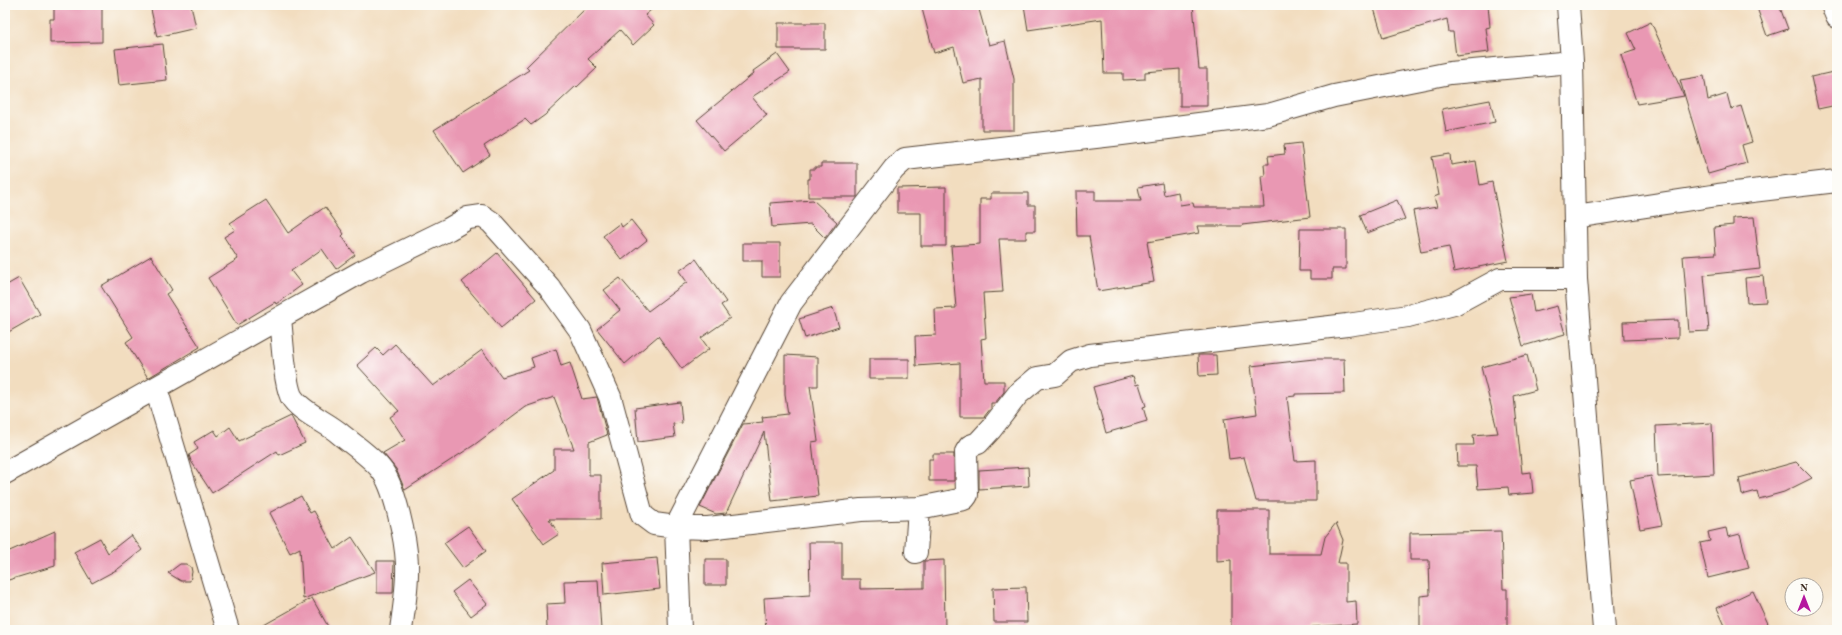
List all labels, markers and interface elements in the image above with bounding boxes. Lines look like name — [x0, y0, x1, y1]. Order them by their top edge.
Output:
north arrow — [1784, 577, 1824, 617]
text: N — [1800, 583, 1809, 594]

